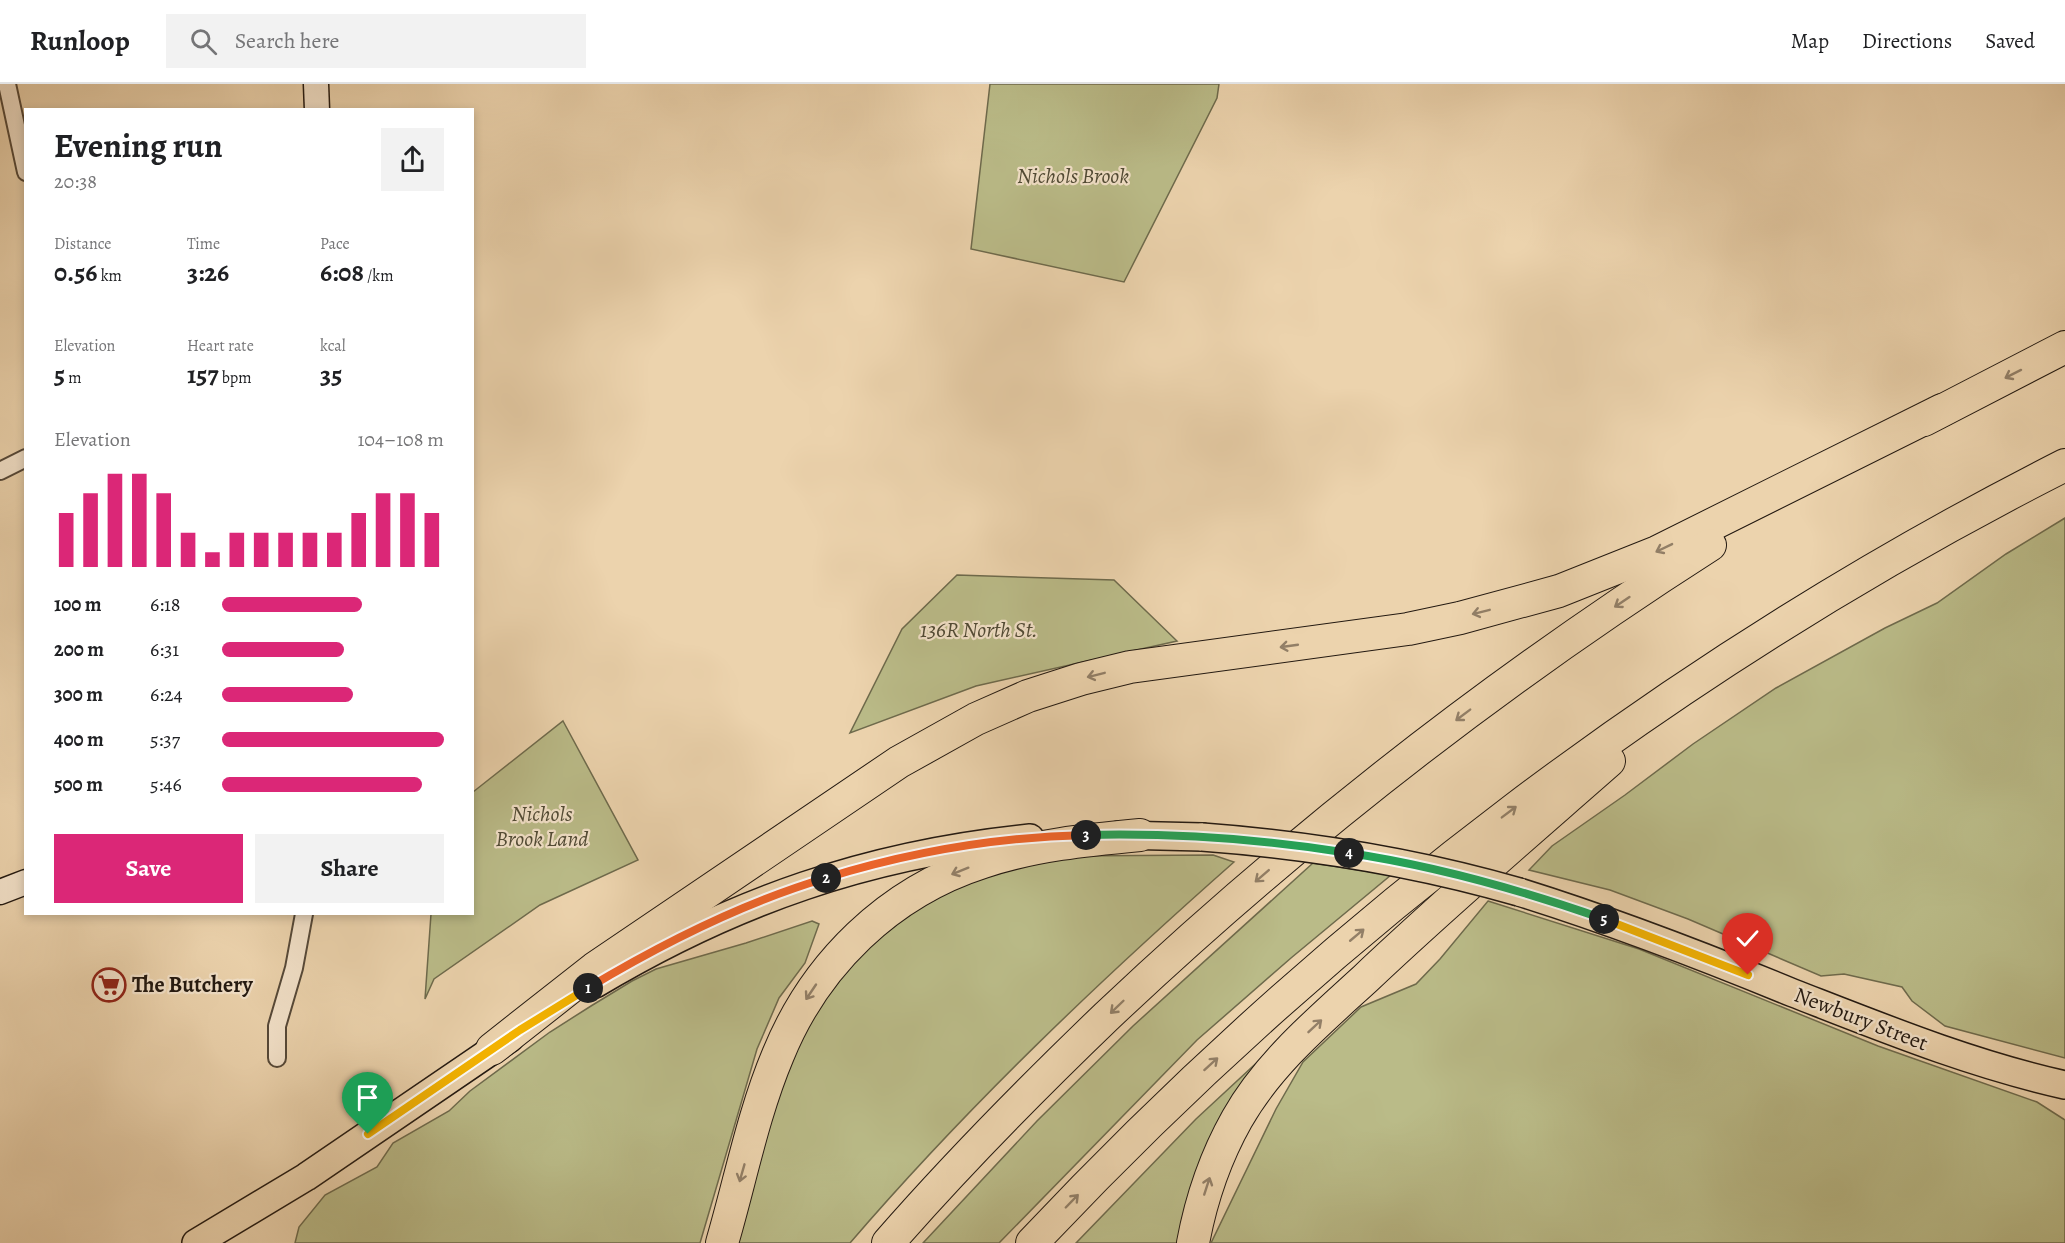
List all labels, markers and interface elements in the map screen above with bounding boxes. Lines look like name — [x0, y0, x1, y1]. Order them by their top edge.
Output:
search box — [166, 14, 586, 68]
text: Runloop — [30, 22, 130, 60]
icon: search — [187, 25, 220, 58]
text: Search here — [235, 26, 339, 56]
text: Map — [1791, 27, 1829, 55]
text: Directions — [1862, 27, 1952, 55]
text: Saved — [1985, 27, 2035, 55]
text: Evening run — [54, 123, 223, 168]
button: share — [381, 128, 444, 191]
park label: Nichols Brook — [1017, 161, 1129, 191]
text: 20:38 — [54, 168, 97, 195]
text: Distance — [54, 233, 111, 255]
text: Time — [187, 233, 220, 255]
text: Pace — [320, 233, 350, 255]
text: 0.56 — [54, 255, 97, 290]
text: 3:26 — [187, 255, 229, 290]
text: 6:08 — [320, 255, 364, 290]
text: km — [97, 265, 122, 287]
text: /km — [364, 265, 394, 287]
text: Elevation — [54, 335, 115, 357]
text: Heart rate — [187, 335, 254, 357]
text: kcal — [320, 335, 346, 357]
text: 5 — [54, 357, 65, 392]
text: 157 — [187, 357, 219, 392]
text: 35 — [320, 357, 342, 392]
text: m — [65, 367, 82, 389]
text: bpm — [219, 367, 252, 389]
one-way arrow — [2004, 368, 2022, 380]
text: Elevation — [54, 426, 131, 453]
text: 104–108 m — [357, 426, 444, 453]
one-way arrow — [1656, 543, 1674, 554]
text: 100 m — [54, 591, 102, 618]
text: 6:18 — [150, 591, 181, 618]
one-way arrow — [1615, 596, 1631, 608]
one-way arrow — [1471, 607, 1490, 619]
park label: 136R North St. — [920, 615, 1038, 645]
text: 200 m — [54, 636, 104, 663]
text: 6:31 — [150, 636, 179, 663]
one-way arrow — [1279, 640, 1299, 651]
one-way arrow — [1087, 670, 1106, 682]
text: 300 m — [54, 681, 103, 708]
text: 6:24 — [150, 681, 183, 708]
one-way arrow — [1456, 709, 1472, 721]
text: 400 m — [54, 726, 104, 753]
text: 5:37 — [150, 726, 180, 753]
text: 500 m — [54, 771, 103, 798]
text: 5:46 — [150, 771, 182, 798]
park label: Nichols Brook Land — [495, 799, 589, 854]
one-way arrow — [1500, 806, 1516, 819]
pin: 3 — [1071, 820, 1101, 850]
text: 3 — [1083, 824, 1089, 846]
button: Save — [54, 834, 243, 903]
button: Share — [255, 834, 444, 903]
pin: 4 — [1334, 838, 1364, 868]
text: 4 — [1345, 842, 1353, 864]
pin: 2 — [811, 863, 841, 893]
one-way arrow — [951, 866, 969, 877]
text: 2 — [822, 867, 830, 889]
one-way arrow — [1255, 869, 1270, 883]
pin: 5 — [1589, 904, 1619, 934]
text: 5 — [1601, 908, 1607, 930]
pin — [1722, 913, 1773, 975]
icon: check — [1731, 922, 1764, 955]
one-way arrow — [1349, 928, 1365, 941]
supermarket icon: The Butchery — [91, 967, 127, 1003]
place label: The Butchery — [132, 970, 253, 1000]
pin: 1 — [573, 973, 603, 1003]
text: 1 — [585, 977, 591, 999]
street label: Newbury Street — [1790, 980, 1932, 1058]
one-way arrow — [805, 984, 817, 1000]
one-way arrow — [1110, 1000, 1125, 1014]
one-way arrow — [1307, 1019, 1322, 1034]
one-way arrow — [1203, 1057, 1218, 1071]
pin — [342, 1072, 393, 1134]
icon: arrive — [351, 1081, 384, 1114]
one-way arrow — [736, 1163, 747, 1182]
one-way arrow — [1202, 1177, 1213, 1196]
one-way arrow — [1065, 1193, 1079, 1208]

